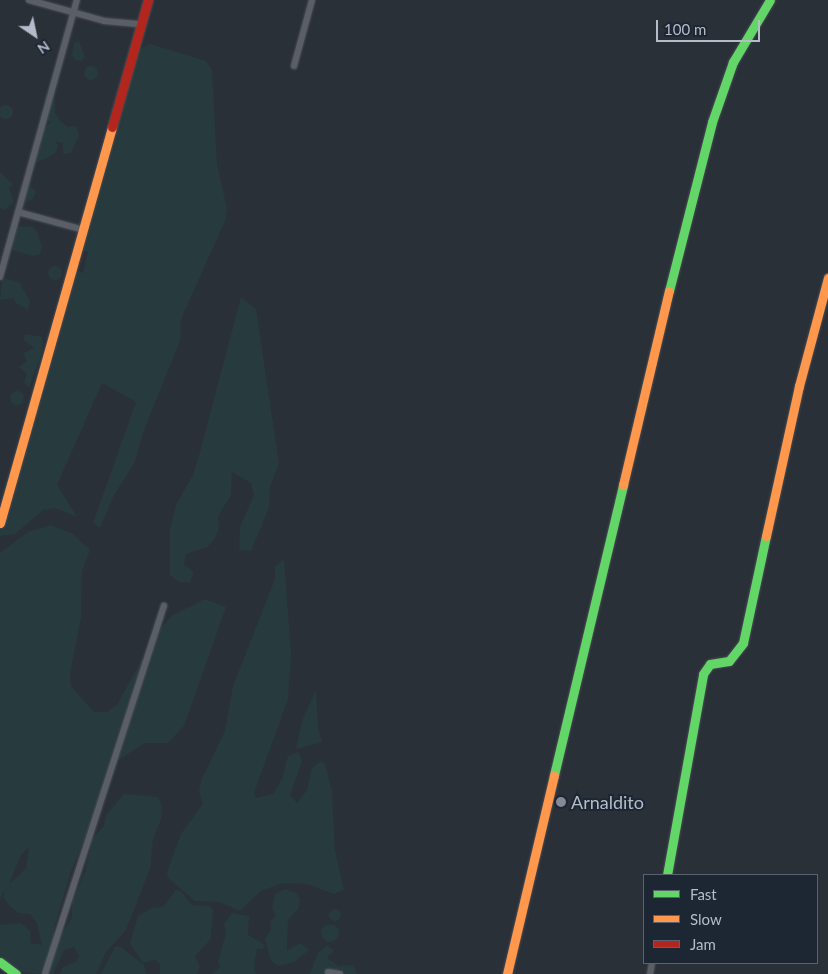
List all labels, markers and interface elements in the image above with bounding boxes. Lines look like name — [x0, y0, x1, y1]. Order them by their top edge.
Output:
north arrow — [10, 10, 60, 60]
scale bar — [658, 10, 762, 42]
text: 100 m — [664, 20, 706, 38]
text: N — [34, 38, 53, 58]
place label: Arnaldito — [571, 791, 644, 813]
marker: Arnaldito — [555, 796, 567, 808]
legend — [643, 874, 818, 964]
text: Fast — [690, 885, 717, 903]
text: Slow — [690, 910, 722, 928]
text: Jam — [690, 935, 716, 953]

